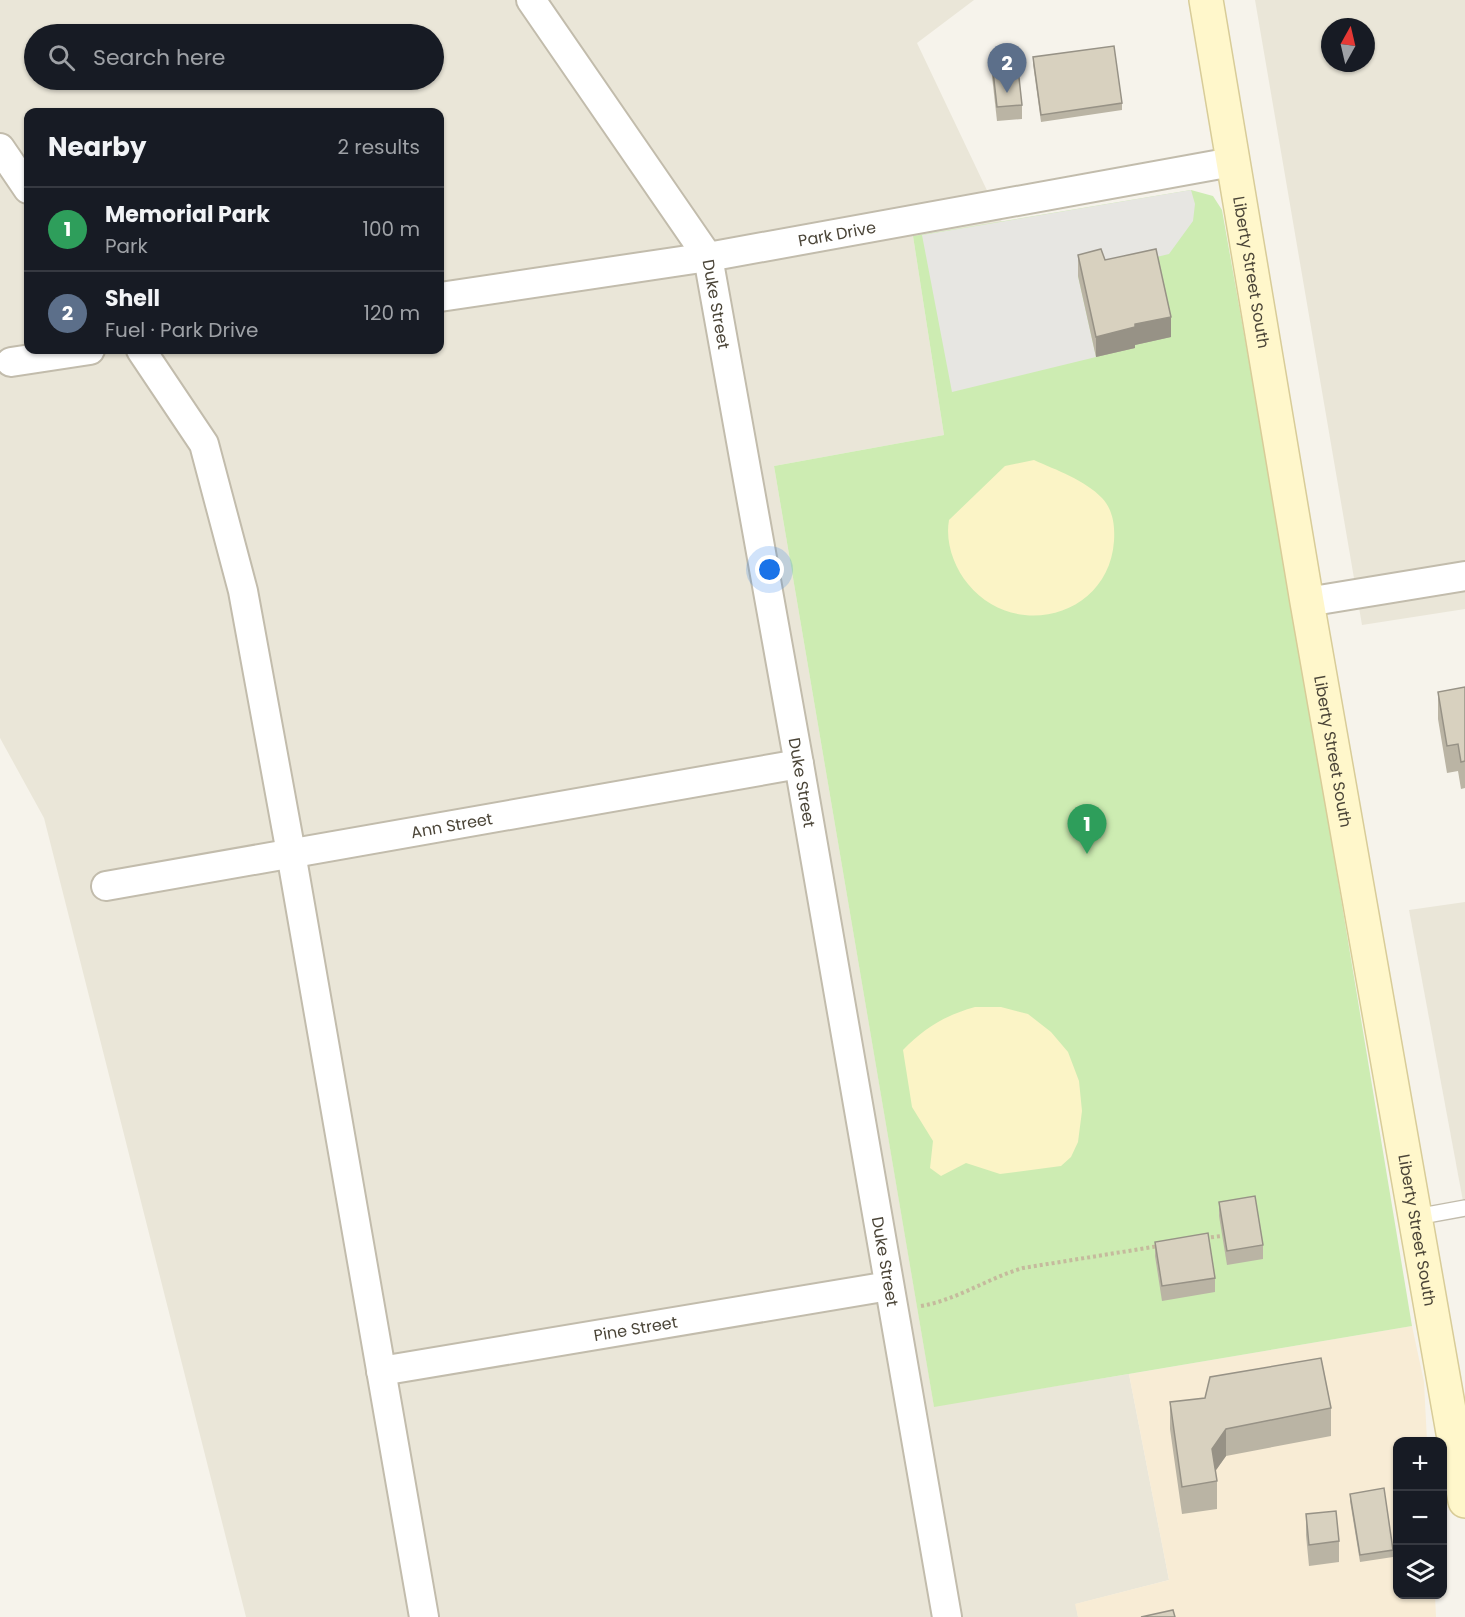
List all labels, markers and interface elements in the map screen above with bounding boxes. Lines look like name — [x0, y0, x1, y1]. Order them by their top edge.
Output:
north arrow — [1321, 18, 1375, 72]
search box — [24, 24, 444, 90]
icon: search — [45, 41, 78, 74]
text: Search here — [93, 42, 226, 73]
pin: 2 — [988, 44, 1026, 93]
text: Nearby — [48, 129, 146, 165]
text: 2 results — [337, 133, 420, 161]
street label: Liberty Street South — [1228, 194, 1276, 350]
text: Memorial Park — [105, 199, 270, 230]
text: 1 — [64, 215, 71, 243]
text: 100 m — [363, 215, 420, 243]
street label: Park Drive — [796, 215, 878, 252]
text: Park — [105, 232, 148, 260]
street label: Duke Street — [697, 257, 736, 351]
text: Shell — [105, 283, 160, 314]
text: 2 — [62, 299, 73, 327]
text: 120 m — [364, 299, 420, 327]
text: Fuel · Park Drive — [105, 316, 258, 344]
your location — [755, 555, 784, 584]
street label: Liberty Street South — [1309, 674, 1358, 829]
street label: Duke Street — [783, 736, 821, 829]
pin: 1 — [1068, 804, 1106, 854]
street label: Ann Street — [409, 807, 494, 844]
street label: Liberty Street South — [1393, 1152, 1442, 1308]
street label: Duke Street — [866, 1215, 904, 1308]
street label: Pine Street — [592, 1310, 679, 1347]
map controls — [1393, 1437, 1447, 1599]
button: + — [1393, 1437, 1447, 1491]
button: − — [1393, 1491, 1447, 1545]
button: layers — [1393, 1545, 1447, 1599]

